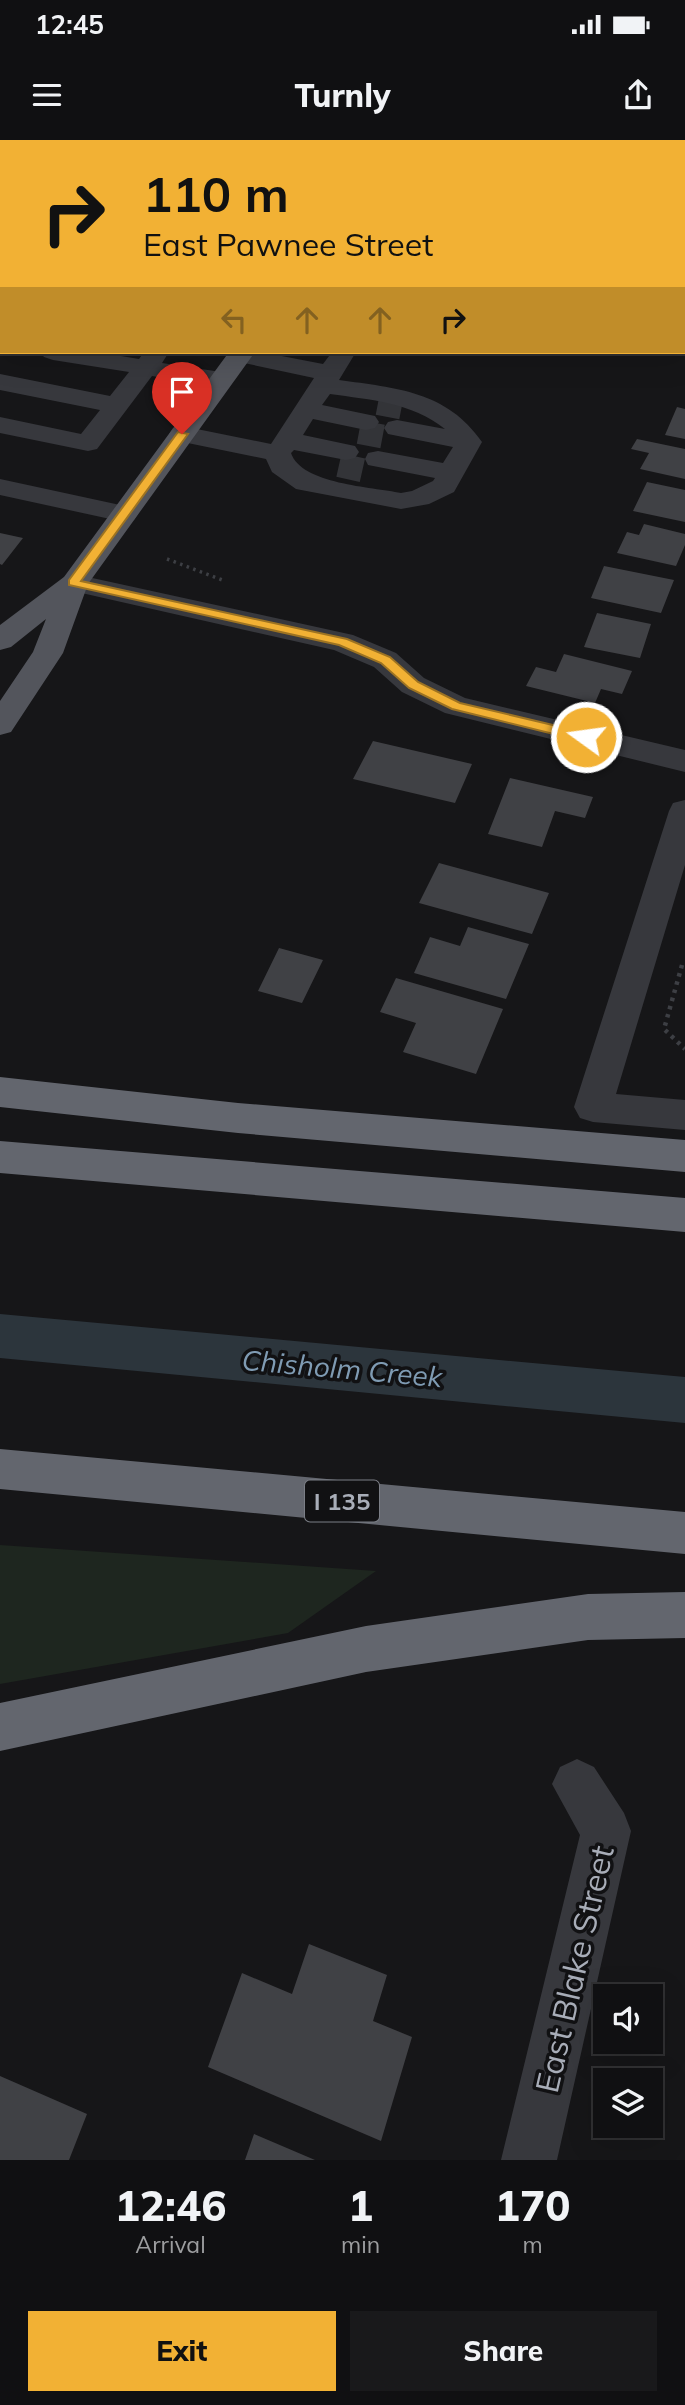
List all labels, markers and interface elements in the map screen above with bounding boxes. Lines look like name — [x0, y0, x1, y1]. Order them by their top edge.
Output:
text: 12:45 — [35, 8, 104, 41]
text: Turnly — [294, 75, 391, 115]
icon: menu — [28, 76, 66, 114]
icon: share — [619, 76, 657, 114]
text: 110 m — [143, 163, 289, 224]
icon: right — [28, 168, 119, 259]
text: East Pawnee Street — [143, 224, 433, 264]
icon: left — [215, 301, 253, 339]
icon: ahead — [288, 301, 326, 339]
icon: ahead — [361, 301, 399, 339]
icon: right — [434, 301, 472, 339]
pin — [152, 362, 212, 434]
icon: arrive — [163, 373, 201, 411]
position arrow — [549, 700, 623, 774]
water label: Chisholm Creek — [240, 1342, 445, 1394]
road number: I 135 — [305, 1480, 379, 1521]
street label: East Blake Street — [526, 1842, 622, 2096]
map controls — [593, 1984, 663, 2138]
button: sound — [593, 1984, 663, 2054]
button: layers — [593, 2068, 663, 2138]
text: 12:46 — [115, 2179, 226, 2232]
text: 1 — [348, 2179, 373, 2232]
text: 170 — [495, 2179, 570, 2232]
text: Arrival — [135, 2230, 206, 2259]
text: min — [341, 2230, 380, 2259]
text: m — [522, 2230, 543, 2259]
button: Exit — [28, 2311, 336, 2391]
button: Share — [350, 2311, 657, 2391]

